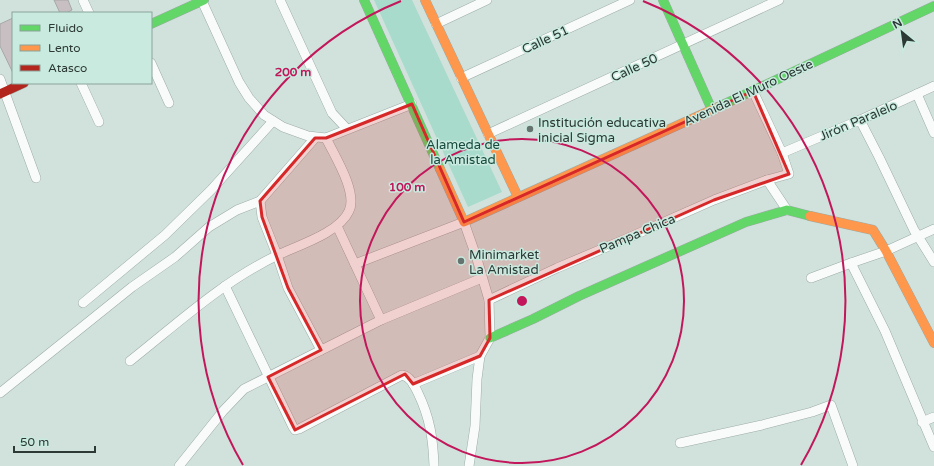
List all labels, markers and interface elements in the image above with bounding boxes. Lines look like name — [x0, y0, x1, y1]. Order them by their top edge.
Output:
legend — [12, 12, 152, 84]
north arrow — [882, 12, 922, 52]
text: N — [890, 16, 904, 32]
text: Fluido — [48, 21, 83, 35]
street label: Calle 51 — [519, 22, 571, 58]
text: Lento — [48, 41, 81, 55]
street label: Calle 50 — [608, 50, 660, 86]
street label: Avenida El Muro Oeste — [681, 56, 816, 130]
text: Atasco — [48, 61, 87, 75]
text: 200 m — [275, 65, 311, 79]
street label: Jirón Paralelo — [817, 97, 900, 145]
place label: Institución educativa inicial Sigma — [538, 115, 666, 146]
marker: Institución educativa inicial Sigma — [525, 124, 535, 134]
park label: Alameda de la Amistad — [426, 137, 500, 168]
text: 100 m — [389, 180, 425, 194]
street label: Pampa Chica — [597, 211, 678, 257]
place label: Minimarket La Amistad — [469, 247, 539, 278]
marker: Minimarket La Amistad — [456, 256, 466, 266]
centre of rings — [515, 294, 529, 308]
scale bar — [14, 428, 95, 454]
text: 50 m — [20, 435, 49, 449]

